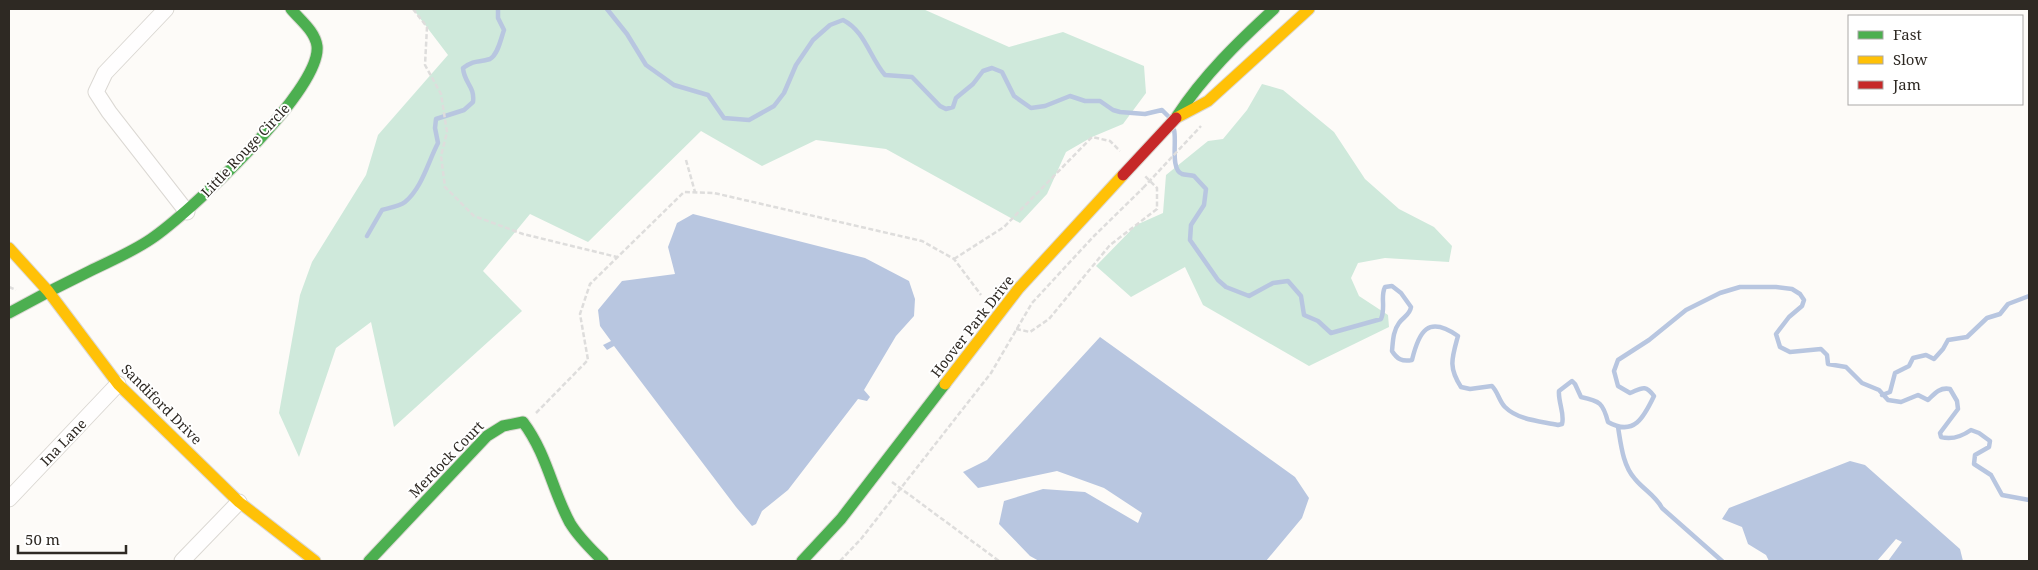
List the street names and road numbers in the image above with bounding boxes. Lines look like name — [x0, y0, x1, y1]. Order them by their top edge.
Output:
street label: Little Rouge Circle — [197, 99, 293, 201]
street label: Hoover Park Drive — [926, 271, 1018, 381]
street label: Sandiford Drive — [118, 360, 206, 448]
street label: Ina Lane — [36, 414, 90, 470]
street label: Merdock Court — [405, 416, 488, 501]

